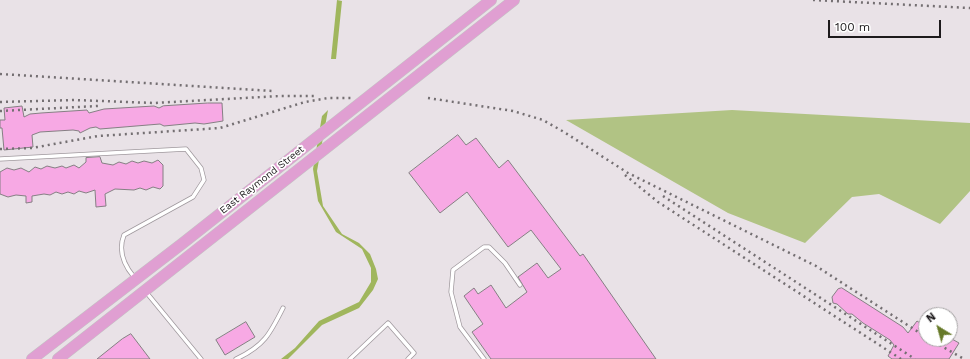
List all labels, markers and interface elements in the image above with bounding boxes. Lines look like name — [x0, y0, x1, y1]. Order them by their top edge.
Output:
scale bar — [830, 12, 943, 38]
text: 100 m — [835, 20, 870, 34]
street label: East Raymond Street — [217, 143, 307, 217]
north arrow — [918, 307, 958, 347]
text: N — [924, 310, 938, 325]

